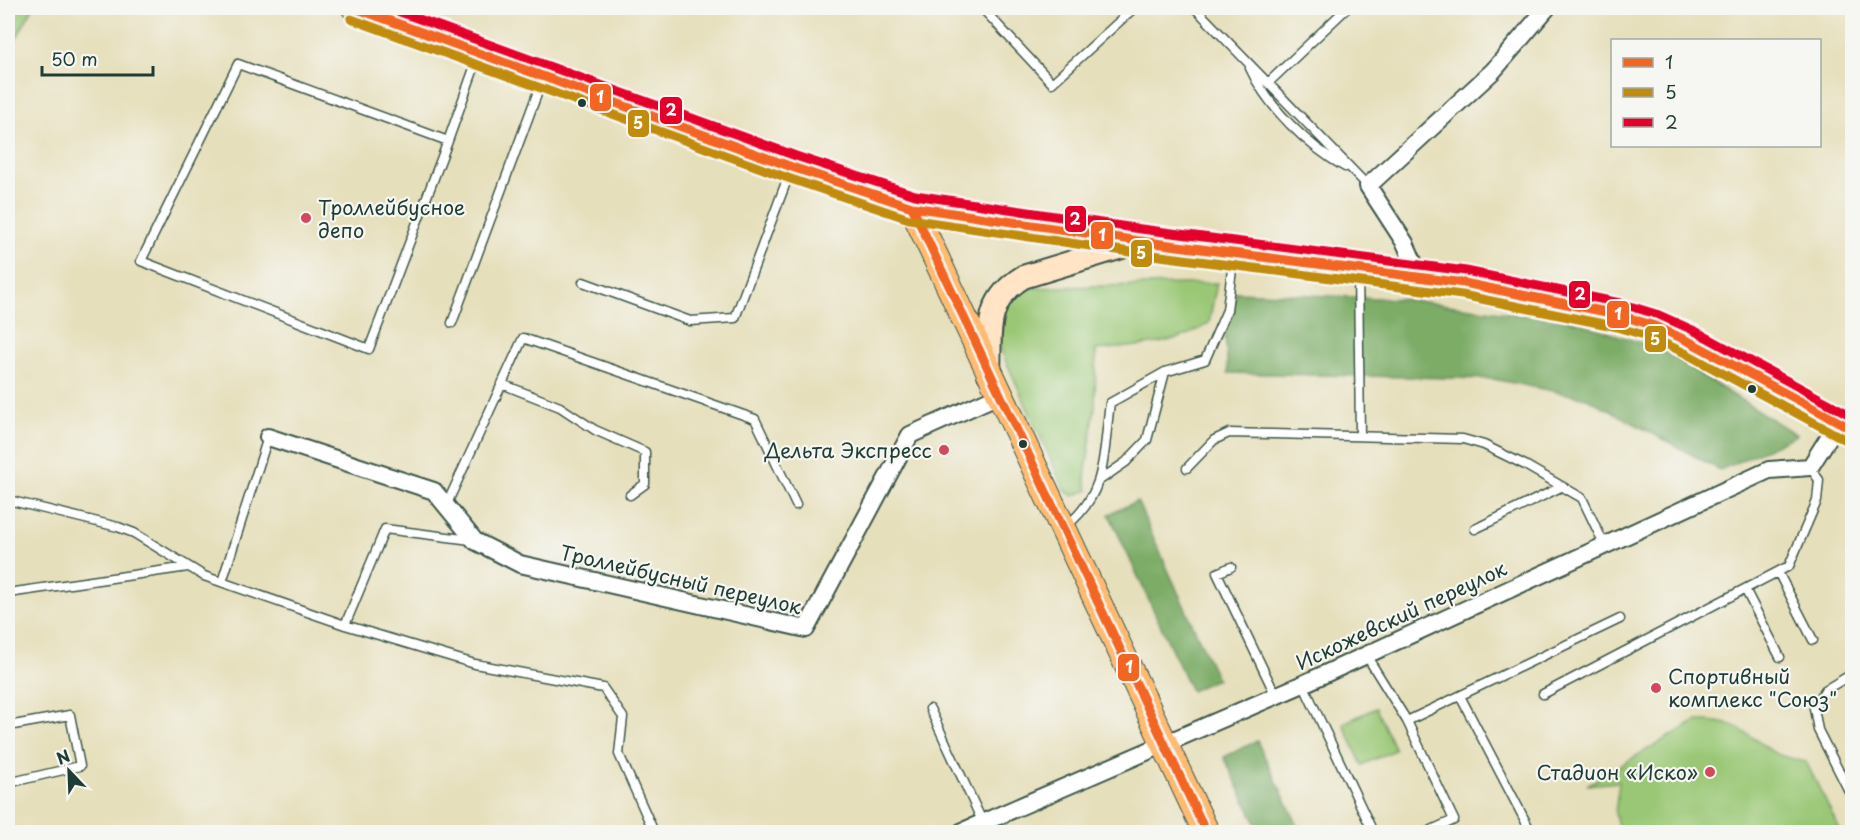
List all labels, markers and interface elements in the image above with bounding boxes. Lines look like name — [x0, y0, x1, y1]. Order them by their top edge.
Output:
scale bar — [42, 39, 153, 77]
legend — [1611, 39, 1821, 147]
text: 50 m — [51, 45, 98, 72]
text: 1 — [1665, 48, 1673, 75]
text: 5 — [1665, 78, 1677, 105]
line badge: 1 — [589, 83, 612, 112]
text: 1 — [596, 84, 604, 108]
line badge: 2 — [659, 96, 683, 125]
unlabelled marker — [576, 97, 588, 109]
text: 2 — [665, 97, 677, 121]
text: 2 — [1665, 108, 1678, 135]
line badge: 5 — [627, 109, 650, 138]
text: 5 — [633, 110, 643, 134]
place label: Троллейбусное депо — [318, 192, 465, 245]
line badge: 2 — [1064, 205, 1087, 233]
text: 2 — [1069, 206, 1081, 230]
marker: Троллейбусное депо — [299, 211, 313, 225]
line badge: 1 — [1090, 221, 1114, 250]
text: 1 — [1098, 222, 1106, 246]
line badge: 5 — [1130, 239, 1153, 268]
text: 5 — [1136, 240, 1146, 264]
line badge: 2 — [1568, 280, 1591, 309]
text: 2 — [1574, 281, 1586, 305]
line badge: 1 — [1606, 300, 1630, 329]
text: 1 — [1614, 301, 1622, 325]
line badge: 5 — [1644, 325, 1667, 353]
text: 5 — [1650, 326, 1660, 350]
unlabelled marker — [1746, 383, 1758, 395]
place label: Дельта Экспресс — [764, 435, 932, 465]
unlabelled marker — [1017, 438, 1029, 450]
marker: Дельта Экспресс — [937, 443, 951, 457]
street label: Троллейбусный переулок — [557, 537, 805, 621]
street label: Искожевский переулок — [1291, 553, 1511, 677]
line badge: 1 — [1117, 653, 1140, 682]
text: 1 — [1125, 654, 1133, 678]
place label: Спортивный комплекс "Союз" — [1668, 661, 1837, 714]
marker: Спортивный комплекс "Союз" — [1649, 681, 1663, 695]
north arrow — [39, 741, 99, 801]
text: N — [52, 743, 73, 770]
place label: Стадион «Иско» — [1536, 757, 1698, 787]
marker: Стадион «Иско» — [1703, 765, 1717, 779]

